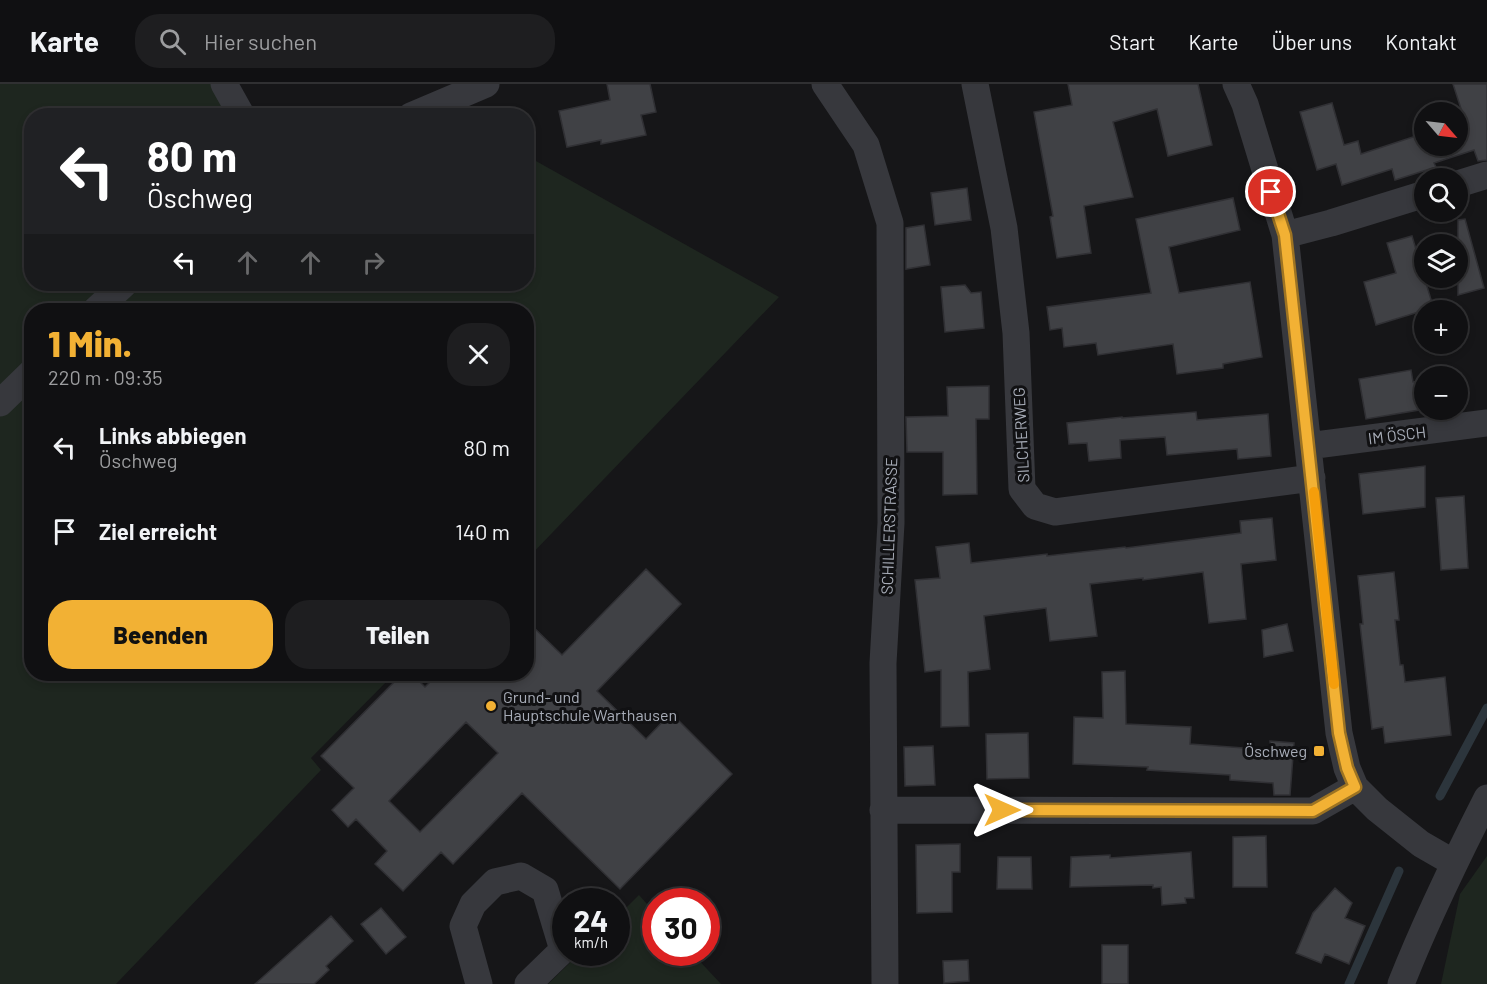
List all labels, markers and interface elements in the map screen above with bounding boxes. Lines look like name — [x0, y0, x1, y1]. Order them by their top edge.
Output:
search box — [135, 14, 555, 68]
text: Karte — [30, 24, 99, 58]
icon: search — [156, 25, 189, 58]
text: Hier suchen — [204, 28, 317, 54]
text: Start — [1109, 29, 1156, 54]
text: Karte — [1189, 29, 1239, 54]
text: Über uns — [1272, 29, 1352, 54]
text: Kontakt — [1385, 29, 1457, 54]
north arrow — [1414, 102, 1468, 156]
map controls — [1414, 102, 1468, 420]
text: 80 m — [147, 130, 237, 180]
icon: left — [48, 132, 126, 210]
pin — [1245, 166, 1296, 217]
button: search — [1414, 168, 1468, 222]
icon: arrive — [1254, 175, 1287, 208]
text: Öschweg — [147, 181, 253, 213]
button: layers — [1414, 234, 1468, 288]
icon: left — [168, 246, 201, 279]
icon: ahead — [231, 246, 264, 279]
icon: ahead — [294, 246, 327, 279]
icon: right — [357, 246, 390, 279]
button: + — [1414, 300, 1468, 354]
text: 1 Min. — [48, 321, 132, 364]
button: close — [447, 323, 510, 386]
text: 220 m · 09:35 — [48, 365, 163, 389]
button: − — [1414, 366, 1468, 420]
street label: SILCHERWEG — [1009, 387, 1032, 483]
text: Links abbiegen — [99, 422, 247, 448]
street label: IM ÖSCH — [1367, 422, 1427, 447]
icon: left — [48, 431, 81, 464]
text: 80 m — [464, 434, 510, 460]
text: Öschweg — [99, 448, 178, 472]
street label: SCHILLERSTRASSE — [877, 457, 900, 595]
icon: arrive — [48, 515, 81, 548]
text: Ziel erreicht — [99, 518, 217, 544]
text: 140 m — [455, 518, 510, 544]
button: Beenden — [48, 600, 273, 669]
button: Teilen — [285, 600, 510, 669]
place label: Grund- und Hauptschule Warthausen — [503, 687, 677, 724]
marker: Grund- und Hauptschule Warthausen — [484, 699, 498, 713]
place label: Öschweg — [1244, 741, 1307, 760]
marker: Öschweg — [1312, 744, 1326, 758]
position arrow — [970, 778, 1034, 842]
speed limit sign: 30 — [642, 888, 720, 966]
text: 24 — [574, 902, 608, 938]
text: km/h — [574, 933, 608, 951]

